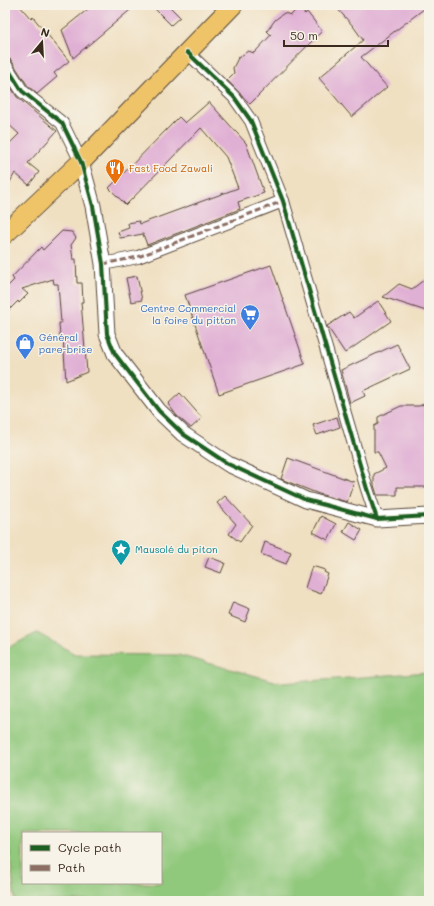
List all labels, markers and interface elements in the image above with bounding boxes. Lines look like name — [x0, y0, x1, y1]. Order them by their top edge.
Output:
north arrow — [22, 22, 62, 62]
scale bar — [284, 22, 388, 48]
text: N — [39, 24, 52, 40]
text: 50 m — [290, 27, 318, 43]
restaurant icon: Fast Food Zawali — [104, 157, 126, 185]
place label: Fast Food Zawali — [129, 161, 213, 175]
place label: Centre Commercial la foire du pitton — [140, 301, 236, 327]
supermarket icon: Centre Commercial la foire du pitton — [239, 303, 261, 331]
place label: Général pare-brise — [39, 330, 92, 356]
shop icon: Général pare-brise — [14, 332, 36, 360]
place icon: Mausolé du piton — [110, 538, 132, 566]
place label: Mausolé du piton — [135, 542, 217, 556]
legend — [22, 832, 162, 884]
text: Cycle path — [58, 839, 121, 855]
text: Path — [58, 859, 85, 875]

